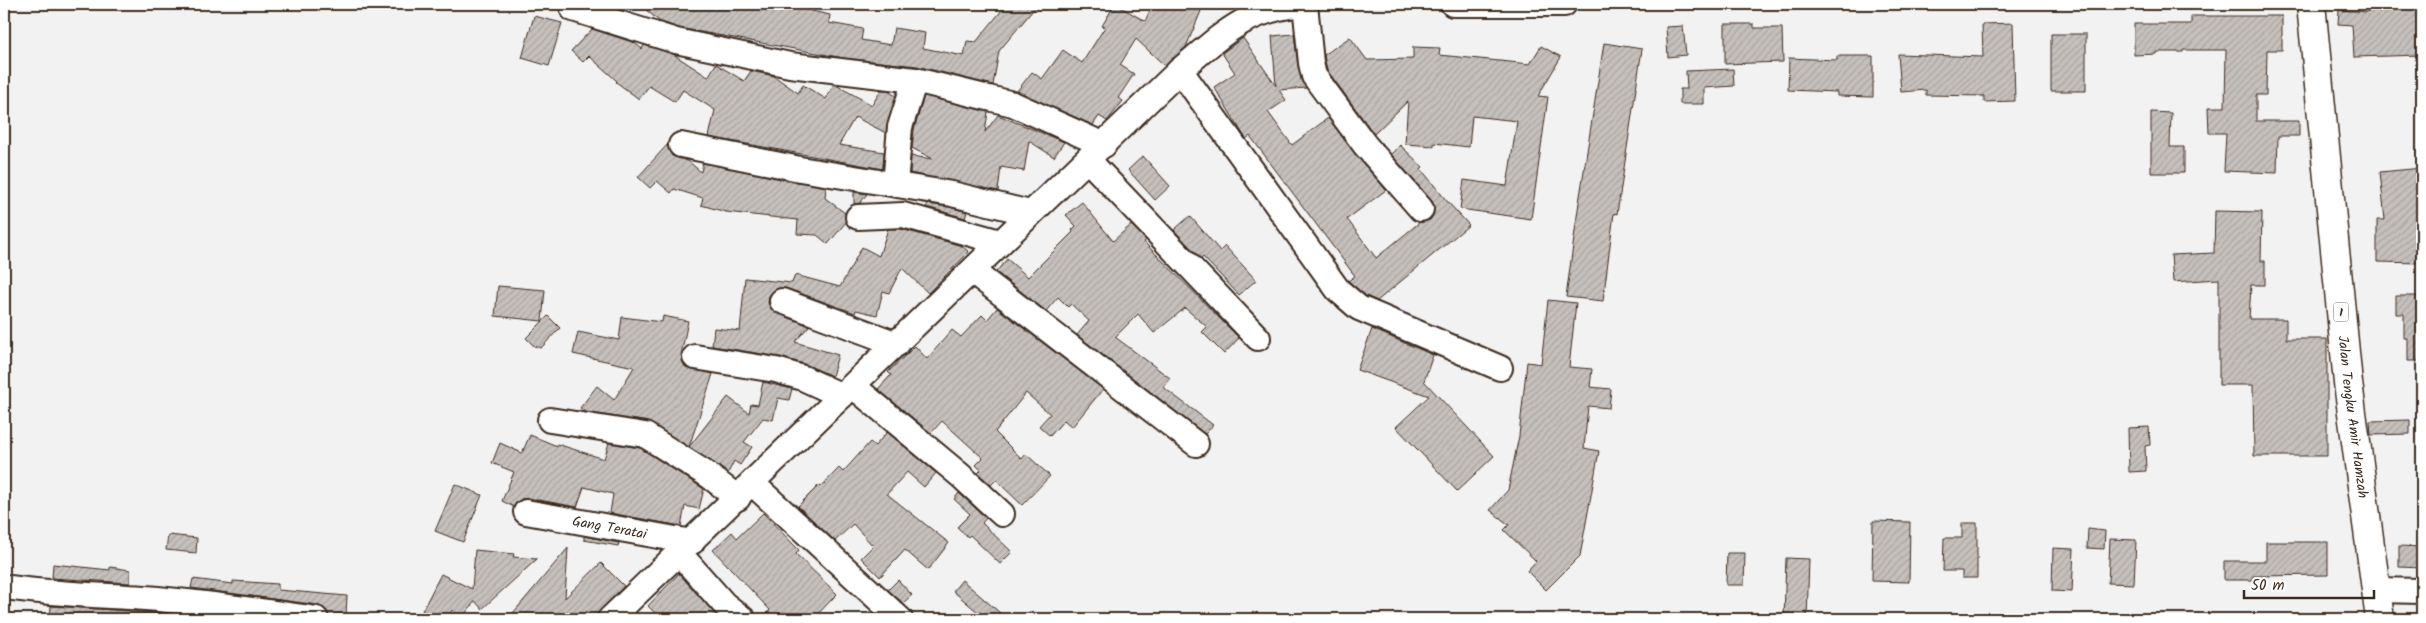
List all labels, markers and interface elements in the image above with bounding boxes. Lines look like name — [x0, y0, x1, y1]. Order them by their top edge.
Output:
road number: 1 — [2334, 302, 2348, 322]
street label: Jalan Tengku Amir Hamzah — [2331, 335, 2374, 500]
street label: Gang Teratai — [570, 511, 649, 546]
scale bar — [2244, 568, 2374, 600]
text: 50 m — [2251, 574, 2285, 598]

